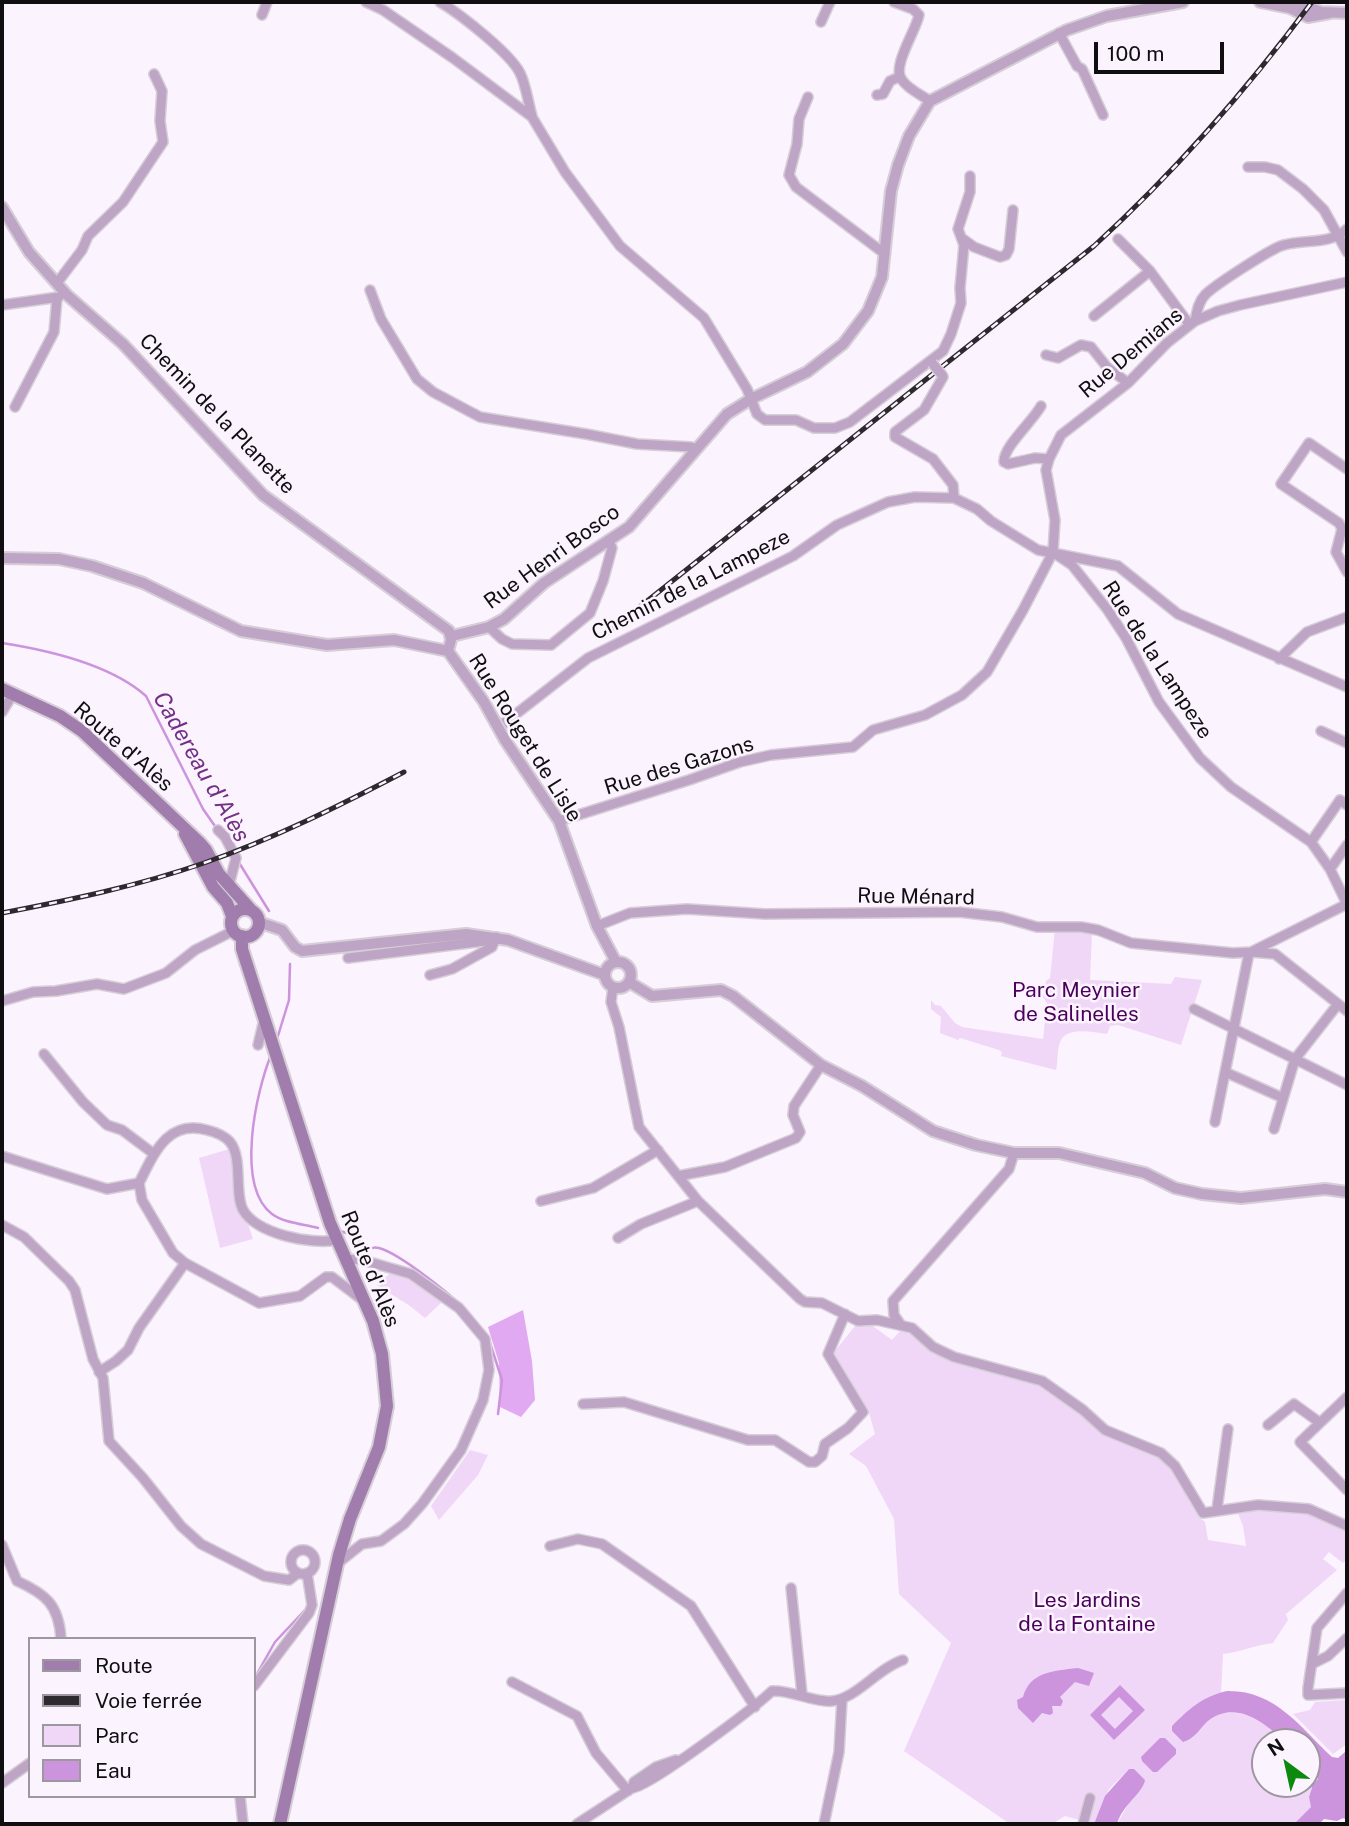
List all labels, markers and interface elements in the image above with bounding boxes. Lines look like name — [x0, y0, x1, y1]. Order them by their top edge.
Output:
scale bar — [1097, 28, 1226, 72]
text: 100 m — [1107, 41, 1164, 66]
street label: Rue Demians — [1074, 302, 1188, 404]
street label: Chemin de la Planette — [134, 329, 300, 499]
street label: Rue Henri Bosco — [479, 499, 625, 615]
street label: Chemin de la Lampeze — [588, 524, 794, 646]
street label: Rue de la Lampeze — [1097, 576, 1217, 744]
street label: Rue Rouget de Lisle — [463, 649, 587, 827]
water label: Cadereau d'Alès — [147, 687, 255, 847]
street label: Route d'Alès — [68, 697, 178, 797]
street label: Rue des Gazons — [601, 731, 757, 801]
street label: Rue Ménard — [857, 883, 975, 911]
park label: Parc Meynier de Salinelles — [1012, 978, 1140, 1028]
street label: Route d'Alès — [335, 1207, 405, 1331]
park label: Les Jardins de la Fontaine — [1018, 1588, 1156, 1638]
legend — [28, 1637, 256, 1798]
text: Route — [95, 1653, 153, 1678]
text: Voie ferrée — [95, 1688, 202, 1713]
text: Parc — [95, 1723, 139, 1748]
north arrow — [1251, 1728, 1321, 1798]
text: N — [1263, 1734, 1288, 1760]
text: Eau — [95, 1758, 132, 1783]

